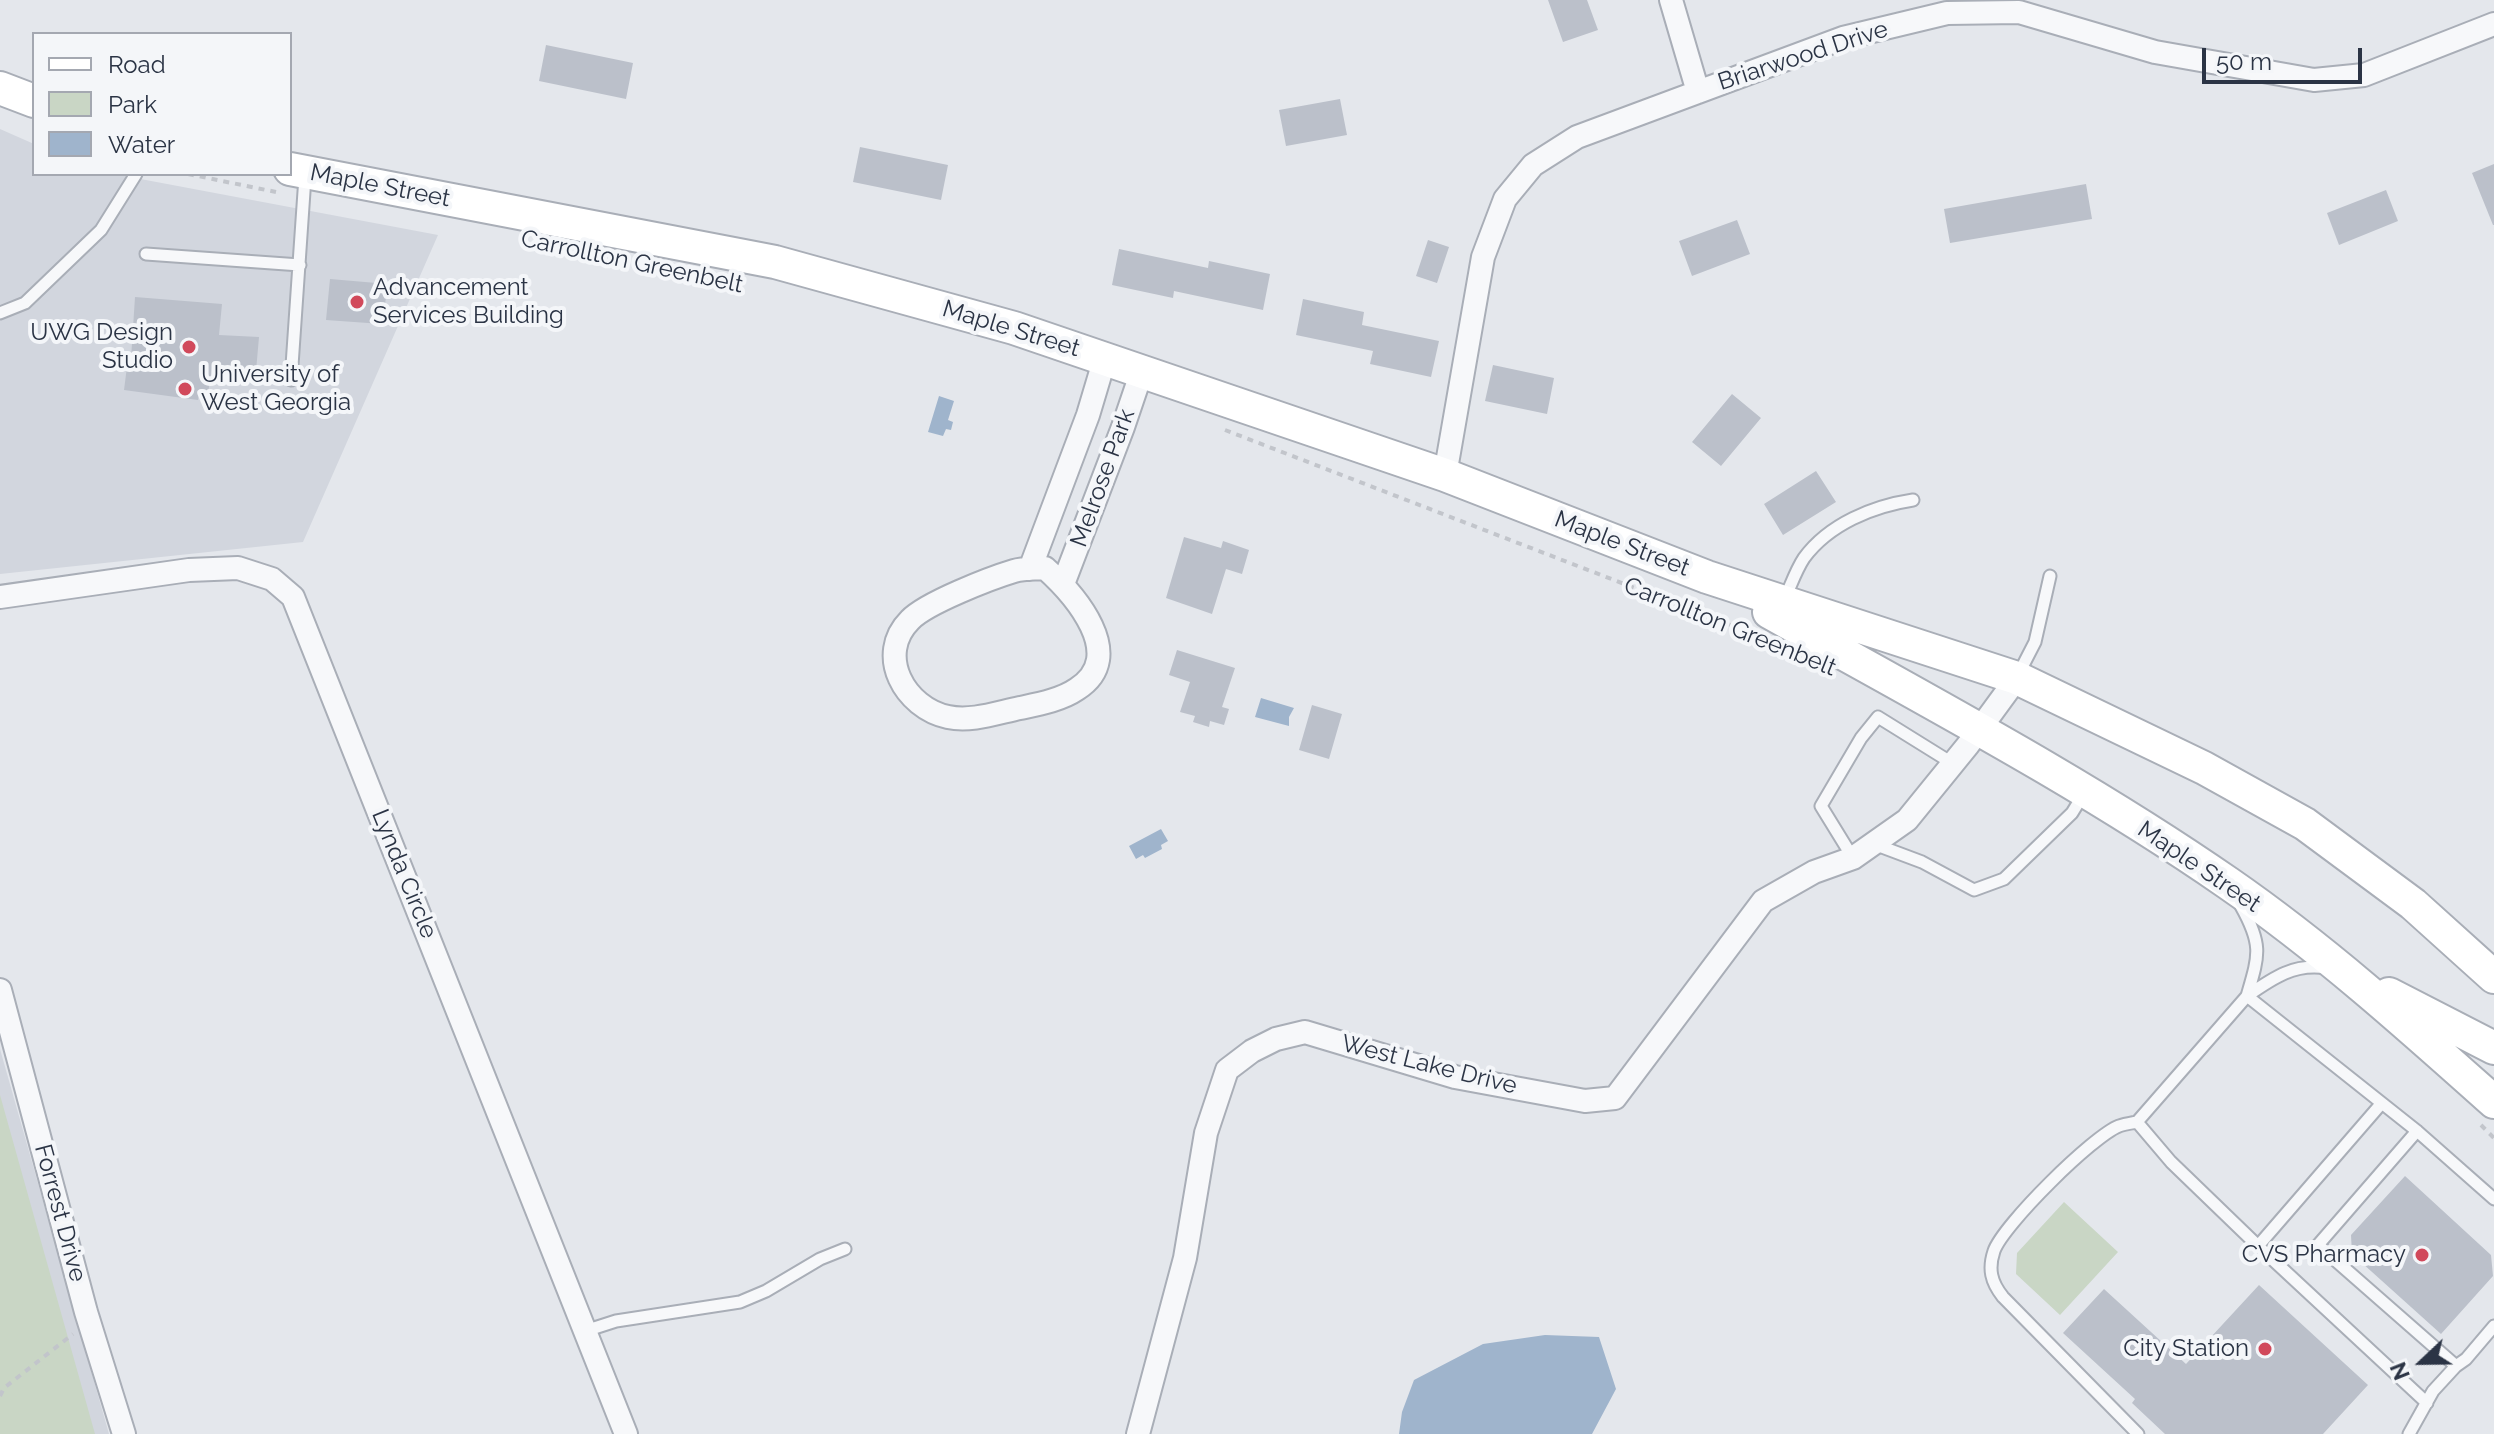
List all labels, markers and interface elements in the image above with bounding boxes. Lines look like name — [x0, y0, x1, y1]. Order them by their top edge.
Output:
street label: Briarwood Drive — [1714, 15, 1892, 97]
legend — [32, 32, 292, 176]
scale bar — [2206, 32, 2366, 82]
text: 50 m — [2216, 47, 2272, 76]
text: Road — [108, 50, 166, 79]
text: Park — [108, 90, 157, 119]
text: Water — [108, 130, 175, 159]
street label: Maple Street — [308, 158, 452, 214]
street label: Carrollton Greenbelt — [518, 224, 746, 300]
place label: Advancement Services Building — [373, 274, 564, 330]
marker: Advancement Services Building — [348, 293, 366, 311]
street label: Maple Street — [939, 294, 1083, 364]
place label: UWG Design Studio — [30, 319, 173, 375]
marker: UWG Design Studio — [180, 338, 198, 356]
place label: University of West Georgia — [201, 361, 351, 417]
marker: University of West Georgia — [176, 380, 194, 398]
street label: Melrose Park — [1065, 405, 1141, 551]
street label: Maple Street — [1551, 505, 1693, 583]
street label: Carrollton Greenbelt — [1620, 571, 1840, 683]
street label: Lynda Circle — [365, 805, 443, 943]
street label: Maple Street — [2132, 815, 2266, 919]
street label: West Lake Drive — [1338, 1029, 1520, 1101]
street label: Forrest Drive — [28, 1141, 92, 1285]
place label: CVS Pharmacy — [2242, 1241, 2406, 1269]
marker: CVS Pharmacy — [2413, 1246, 2431, 1264]
north arrow — [2382, 1322, 2462, 1402]
place label: City Station — [2123, 1335, 2249, 1363]
marker: City Station — [2256, 1340, 2274, 1358]
text: N — [2385, 1358, 2415, 1384]

